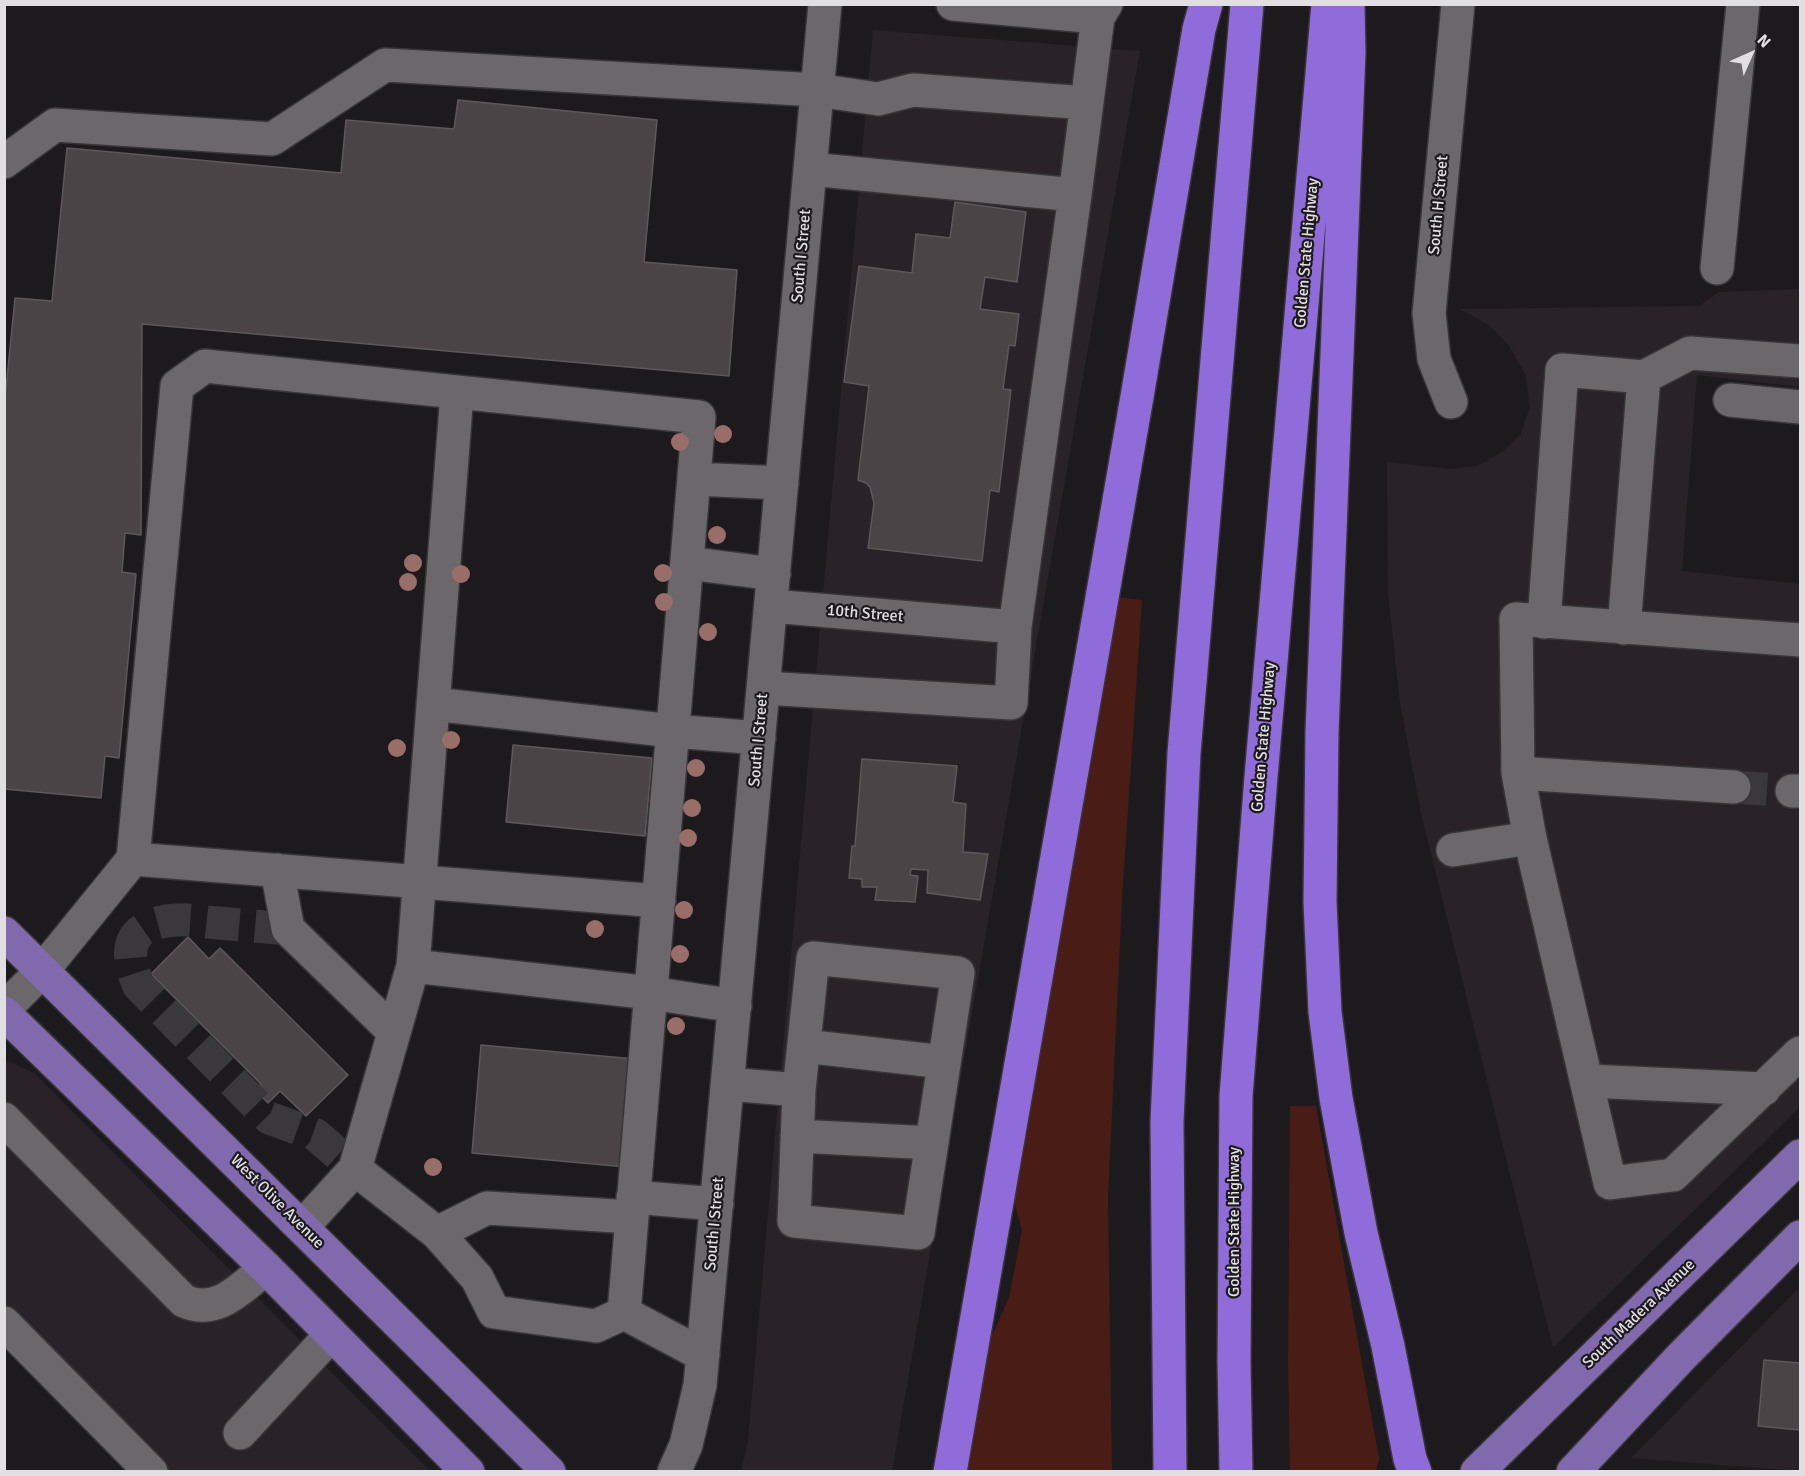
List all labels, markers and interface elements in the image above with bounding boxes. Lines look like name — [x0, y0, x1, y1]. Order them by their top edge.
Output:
north arrow — [1721, 24, 1781, 84]
text: N — [1753, 30, 1775, 52]
street label: South H Street — [1425, 154, 1453, 256]
street label: Golden State Highway — [1291, 177, 1323, 329]
street label: South I Street — [788, 208, 816, 304]
street label: 10th Street — [826, 601, 904, 627]
street label: Golden State Highway — [1248, 661, 1280, 813]
street label: South I Street — [745, 692, 773, 788]
street label: Golden State Highway — [1225, 1147, 1245, 1297]
street label: West Olive Avenue — [226, 1151, 328, 1253]
street label: South I Street — [701, 1176, 729, 1272]
street label: South Madera Avenue — [1579, 1255, 1699, 1373]

